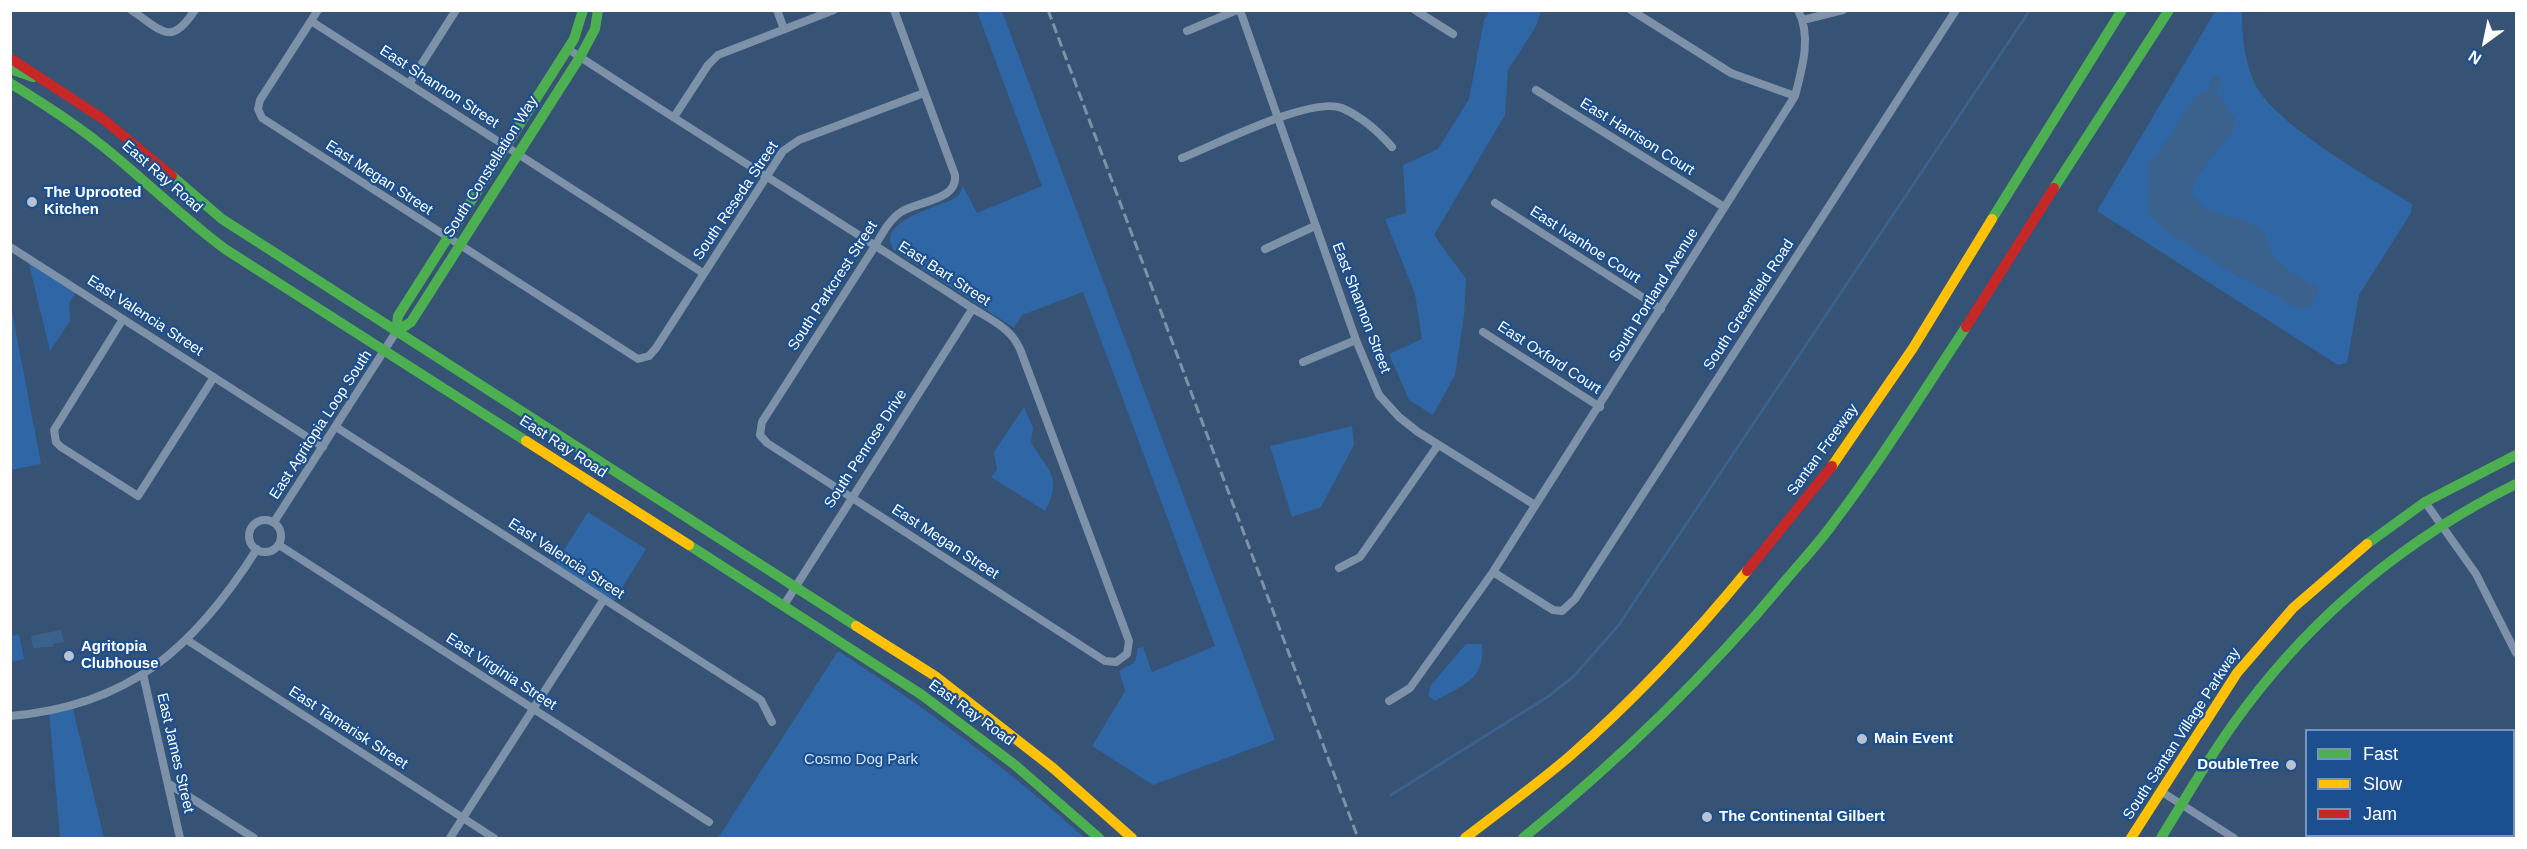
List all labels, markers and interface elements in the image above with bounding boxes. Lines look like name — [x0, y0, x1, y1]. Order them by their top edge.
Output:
north arrow — [2455, 12, 2515, 72]
street label: East Shannon Street — [376, 42, 502, 132]
text: N — [2465, 47, 2484, 68]
street label: South Constellation Way — [440, 93, 542, 241]
street label: East Harrison Court — [1576, 94, 1698, 180]
street label: East Ray Road — [118, 137, 206, 217]
street label: East Megan Street — [322, 137, 436, 219]
street label: South Reseda Street — [690, 138, 782, 264]
place label: The Uprooted Kitchen — [44, 184, 141, 219]
marker: The Uprooted Kitchen — [25, 195, 39, 209]
street label: East Ivanhoe Court — [1526, 202, 1644, 288]
street label: South Parkcrest Street — [784, 218, 882, 354]
street label: South Portland Avenue — [1606, 225, 1702, 365]
street label: South Greenfield Road — [1700, 236, 1798, 374]
street label: East Bart Street — [895, 238, 993, 310]
street label: East Shannon Street — [1328, 240, 1394, 376]
street label: East Valencia Street — [84, 272, 206, 360]
street label: East Oxford Court — [1494, 318, 1604, 398]
street label: East Agritopia Loop South — [266, 347, 376, 503]
street label: South Penrose Drive — [821, 386, 911, 512]
street label: Santan Freeway — [1784, 401, 1862, 499]
street label: East Ray Road — [516, 412, 610, 482]
street label: East Megan Street — [888, 501, 1002, 583]
street label: East Valencia Street — [505, 515, 627, 603]
street label: East Virginia Street — [442, 630, 560, 714]
place label: Agritopia Clubhouse — [81, 638, 158, 673]
street label: South Santan Village Parkway — [2120, 645, 2244, 823]
marker: Agritopia Clubhouse — [62, 649, 76, 663]
street label: East Ray Road — [925, 676, 1017, 750]
street label: East Tamarisk Street — [285, 683, 411, 773]
street label: East James Street — [152, 691, 198, 815]
legend — [2305, 729, 2515, 837]
place label: Main Event — [1874, 730, 1953, 748]
marker: Main Event — [1855, 732, 1869, 746]
text: Fast — [2363, 744, 2398, 764]
park label: Cosmo Dog Park — [804, 751, 918, 769]
place label: DoubleTree — [2197, 756, 2279, 774]
marker: DoubleTree — [2284, 758, 2298, 772]
text: Slow — [2363, 774, 2402, 794]
text: Jam — [2363, 804, 2397, 824]
place label: The Continental Gilbert — [1719, 808, 1885, 826]
marker: The Continental Gilbert — [1700, 810, 1714, 824]

